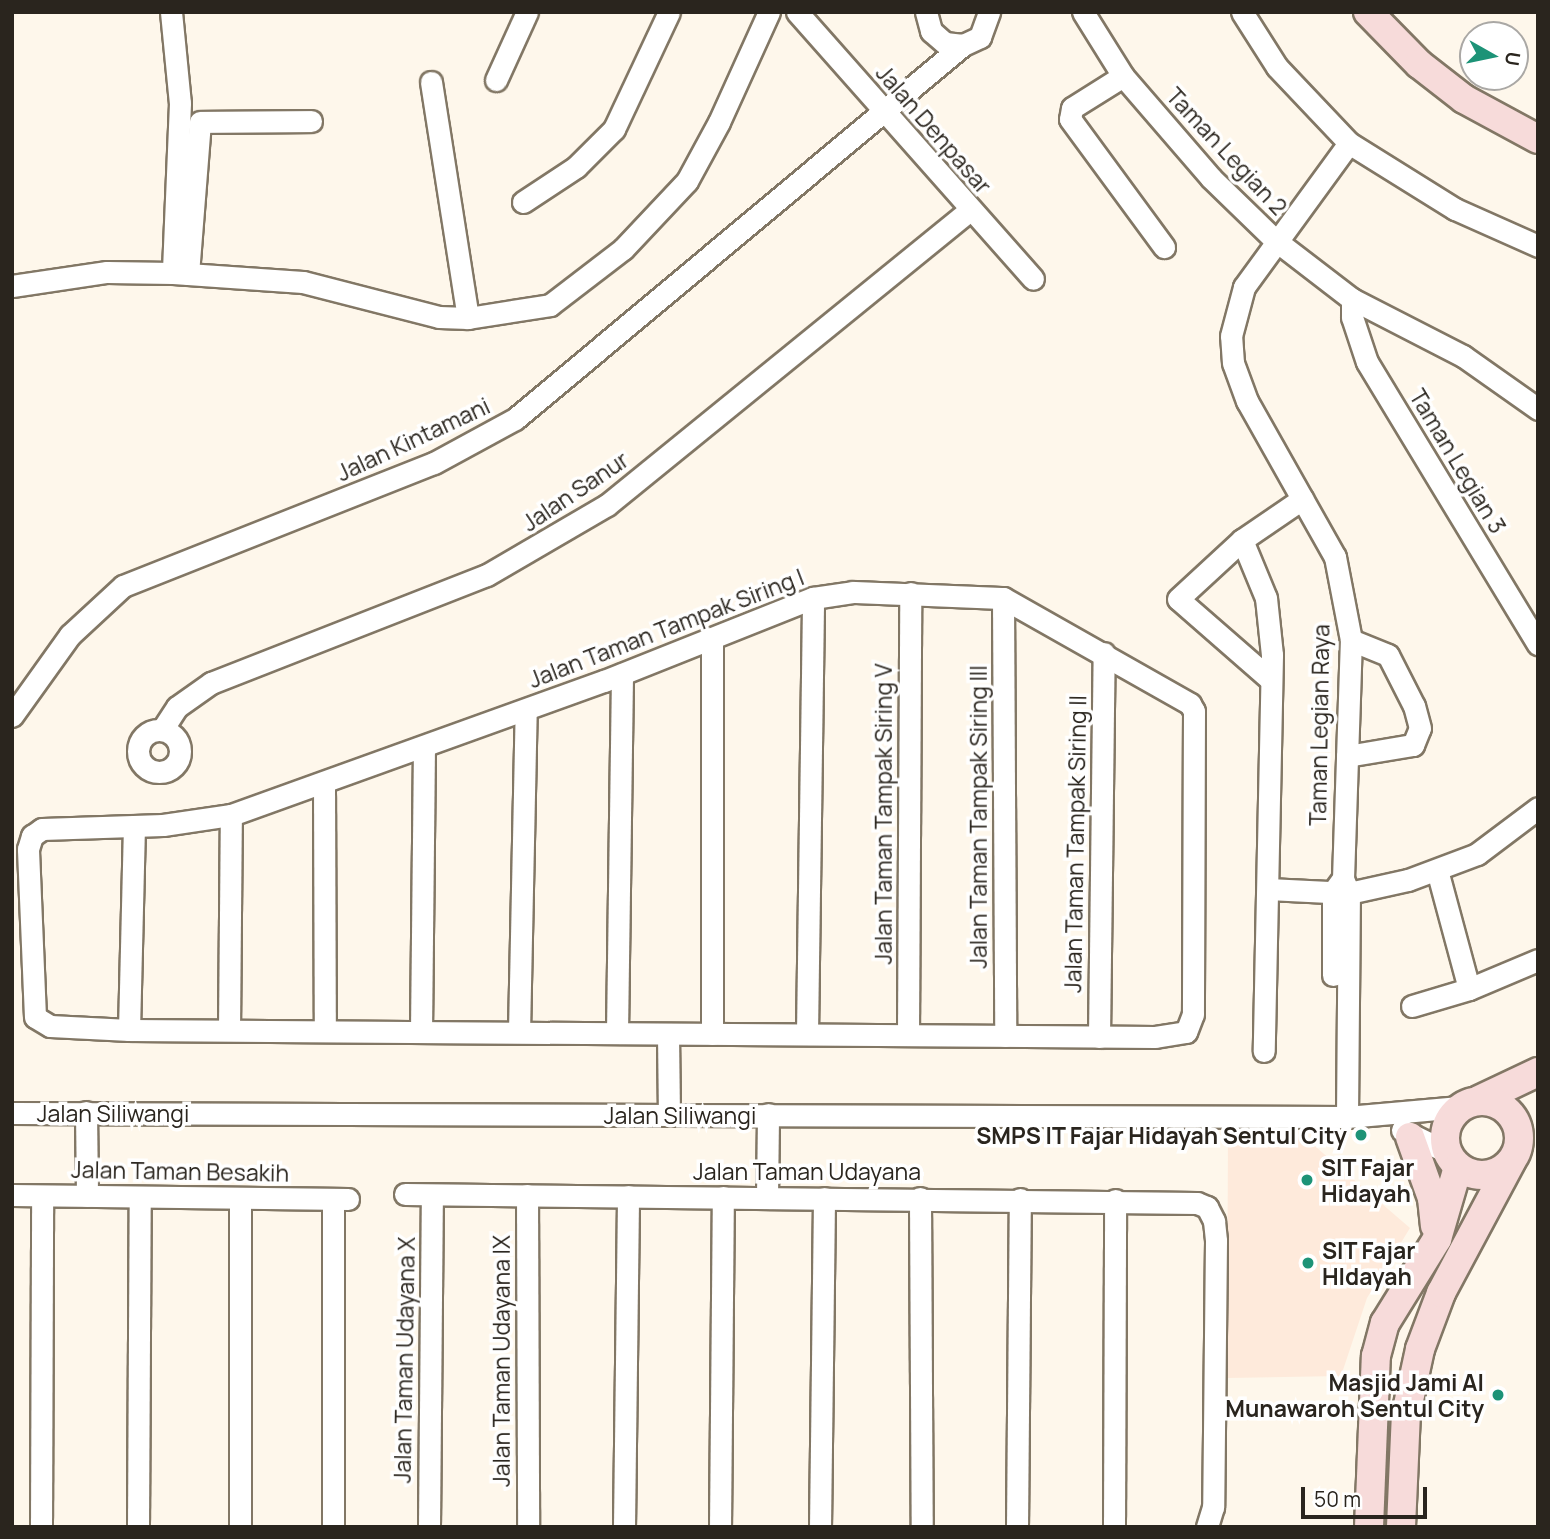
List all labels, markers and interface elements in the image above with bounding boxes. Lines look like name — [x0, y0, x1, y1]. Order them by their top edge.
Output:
north arrow — [1459, 21, 1529, 91]
text: U — [1499, 50, 1527, 68]
street label: Jalan Denpasar — [871, 59, 997, 199]
street label: Taman Legian 2 — [1161, 82, 1293, 220]
street label: Taman Legian 3 — [1404, 384, 1512, 538]
street label: Jalan Kintamani — [332, 391, 494, 487]
street label: Jalan Sanur — [517, 445, 633, 537]
street label: Jalan Taman Tampak Siring I — [525, 563, 807, 693]
street label: Taman Legian Raya — [1303, 624, 1335, 826]
street label: Jalan Taman Tampak Siring V — [869, 663, 897, 965]
street label: Jalan Taman Tampak Siring III — [964, 665, 992, 969]
street label: Jalan Taman Tampak Siring II — [1059, 695, 1091, 993]
street label: Jalan Siliwangi — [37, 1099, 189, 1127]
street label: Jalan Siliwangi — [604, 1101, 756, 1129]
place label: SMPS IT Fajar Hidayah Sentul City — [976, 1121, 1347, 1149]
marker: SMPS IT Fajar Hidayah Sentul City — [1353, 1127, 1369, 1143]
place label: SIT Fajar Hidayah — [1321, 1153, 1415, 1207]
street label: Jalan Taman Besakih — [71, 1155, 289, 1187]
street label: Jalan Taman Udayana — [693, 1157, 921, 1185]
marker: SIT Fajar Hidayah — [1299, 1172, 1315, 1188]
street label: Jalan Taman Udayana IX — [487, 1235, 515, 1487]
street label: Jalan Taman Udayana X — [388, 1236, 420, 1484]
place label: SIT Fajar HIdayah — [1322, 1236, 1416, 1290]
marker: SIT Fajar HIdayah — [1300, 1255, 1316, 1271]
place label: Masjid Jami Al Munawaroh Sentul City — [1225, 1368, 1484, 1422]
marker: Masjid Jami Al Munawaroh Sentul City — [1490, 1387, 1506, 1403]
scale bar — [1305, 1472, 1431, 1516]
text: 50 m — [1314, 1485, 1361, 1513]

